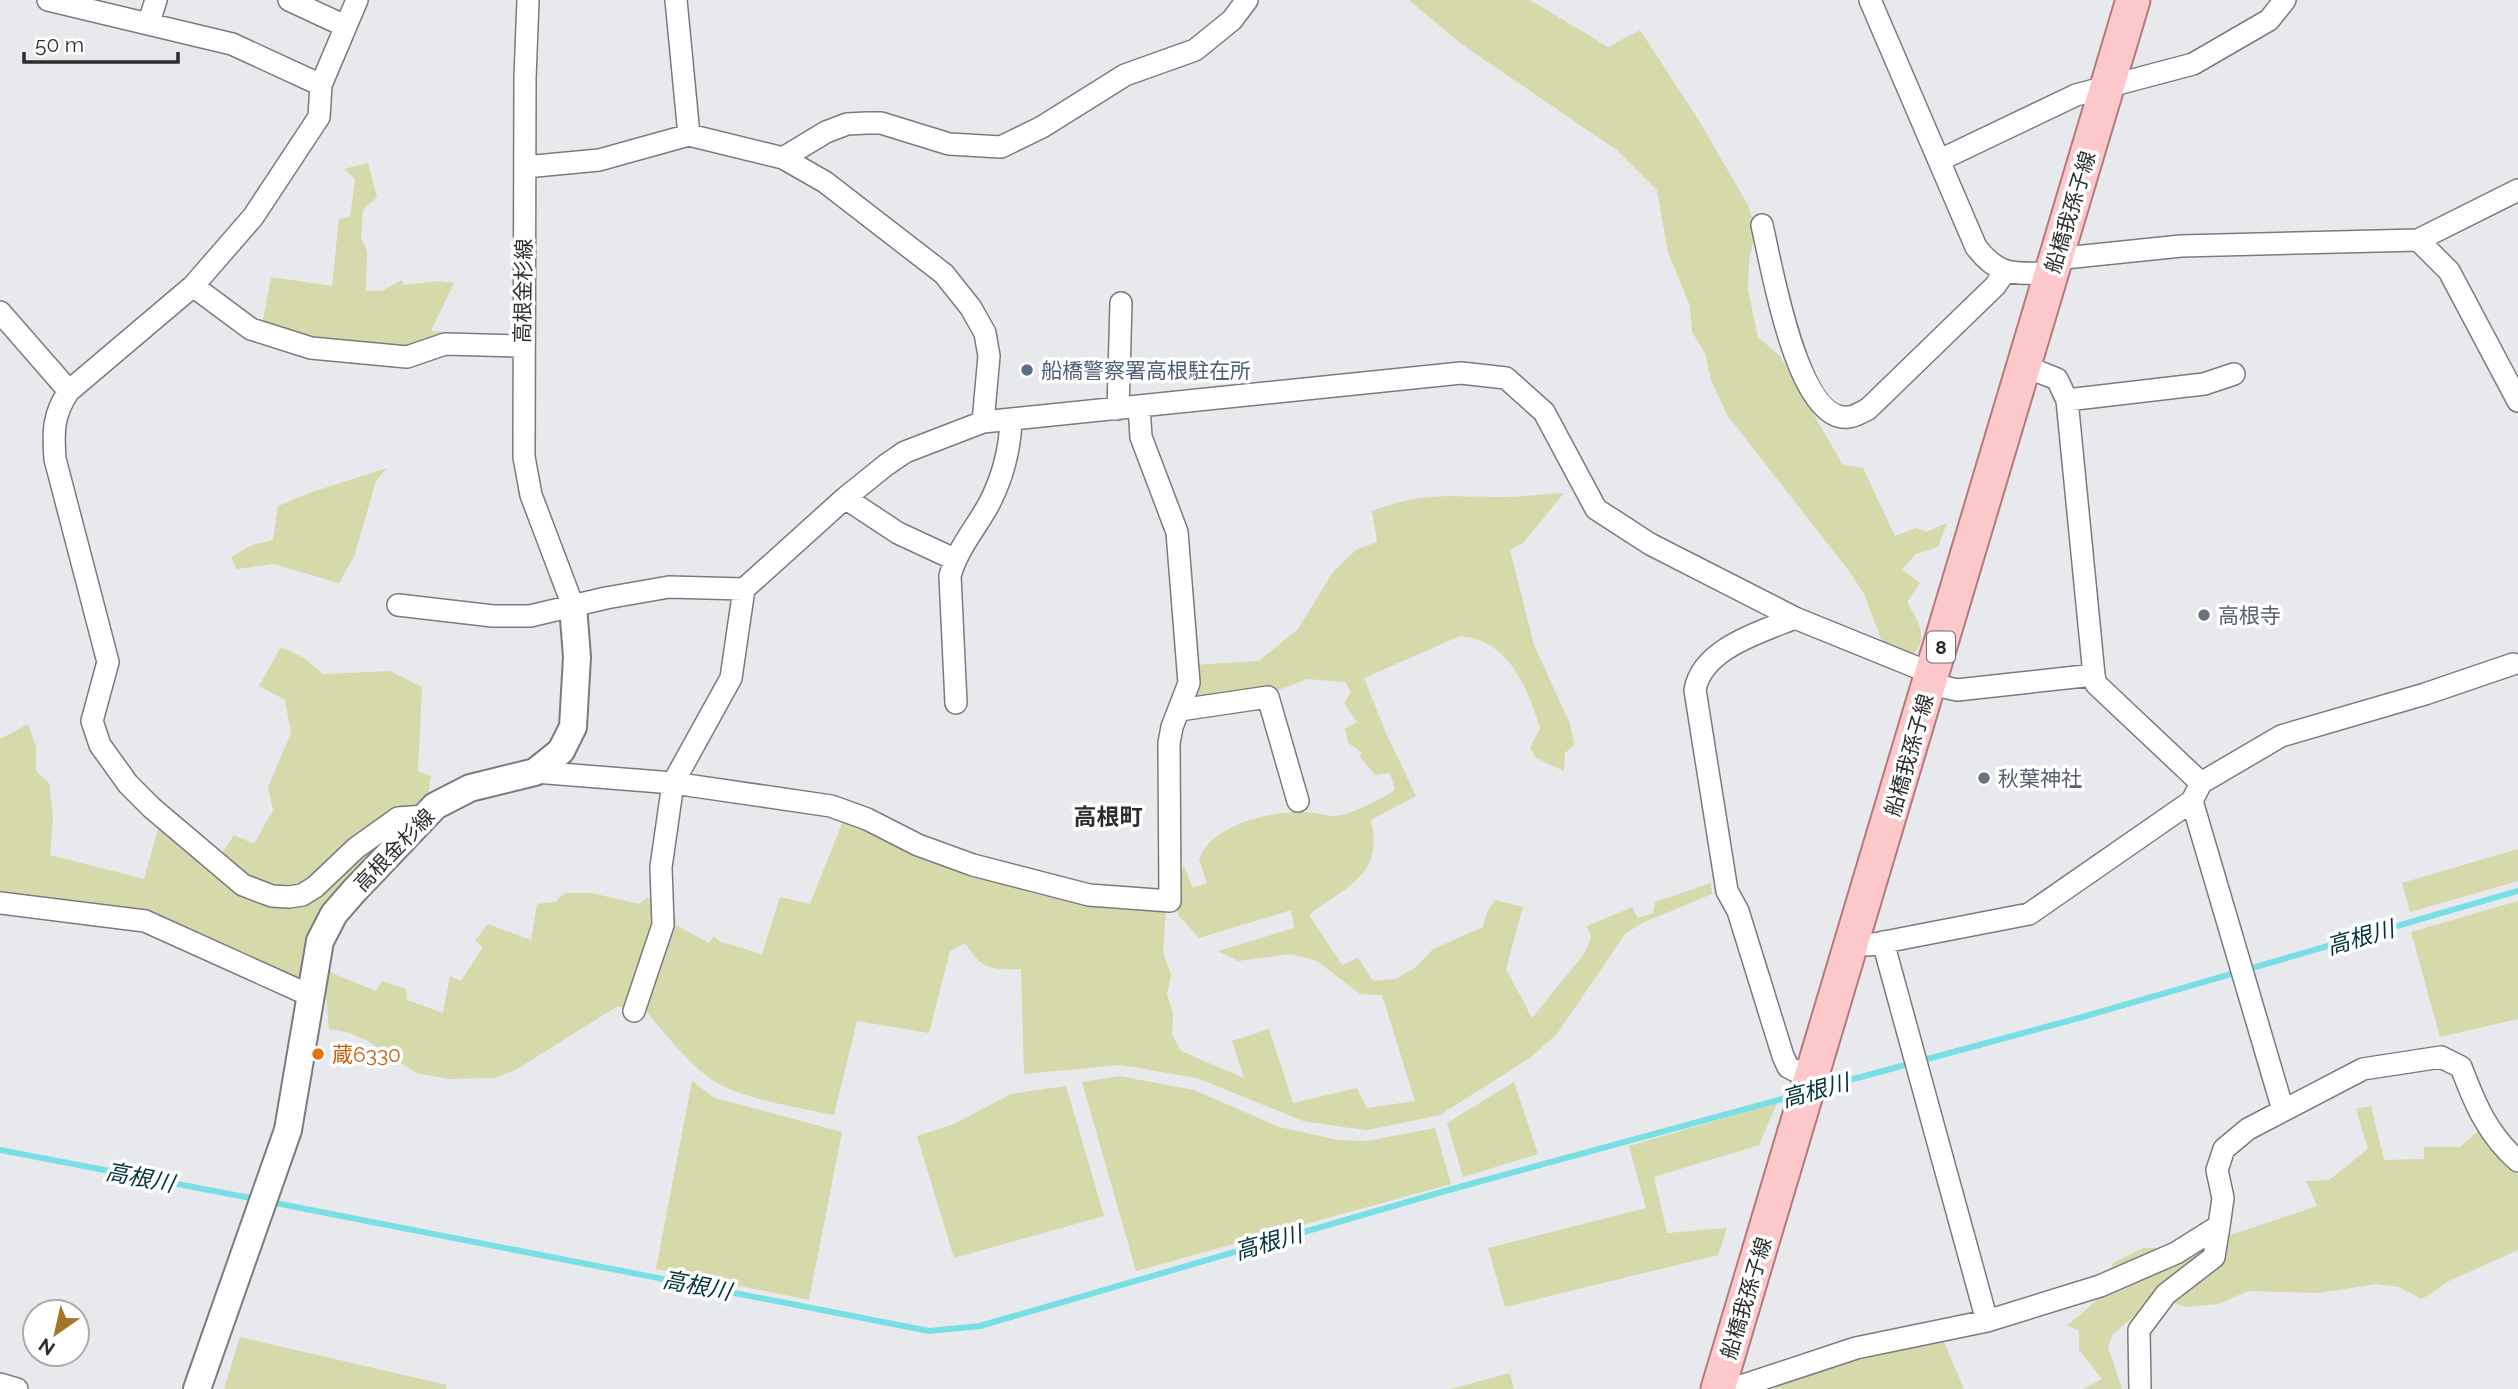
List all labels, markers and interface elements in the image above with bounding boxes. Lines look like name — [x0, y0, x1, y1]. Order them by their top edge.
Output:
scale bar — [24, 21, 178, 65]
text: 50 m — [35, 32, 84, 57]
street label: 船橋我孫子線 — [2040, 148, 2100, 276]
street label: 高根金杉線 — [510, 238, 536, 344]
place label: 船橋警察署高根駐在所 — [1041, 358, 1251, 383]
marker: 船橋警察署高根駐在所 — [1019, 362, 1035, 378]
place label: 高根寺 — [2218, 603, 2281, 628]
marker: 高根寺 — [2196, 607, 2212, 623]
road number: 8 — [1927, 632, 1955, 662]
street label: 船橋我孫子線 — [1880, 691, 1938, 819]
place label: 秋葉神社 — [1998, 766, 2082, 791]
marker: 秋葉神社 — [1976, 770, 1992, 786]
district label: 高根町 — [1074, 803, 1143, 830]
street label: 高根金杉線 — [349, 804, 439, 896]
water label: 高根川 — [2323, 914, 2400, 959]
place label: 蔵6330 — [332, 1042, 401, 1067]
marker: 蔵6330 — [310, 1046, 326, 1062]
water label: 高根川 — [1778, 1067, 1855, 1112]
water label: 高根川 — [104, 1157, 179, 1197]
water label: 高根川 — [1231, 1219, 1308, 1264]
street label: 船橋我孫子線 — [1716, 1234, 1776, 1362]
water label: 高根川 — [661, 1265, 736, 1305]
north arrow — [21, 1298, 91, 1368]
text: N — [34, 1334, 59, 1360]

